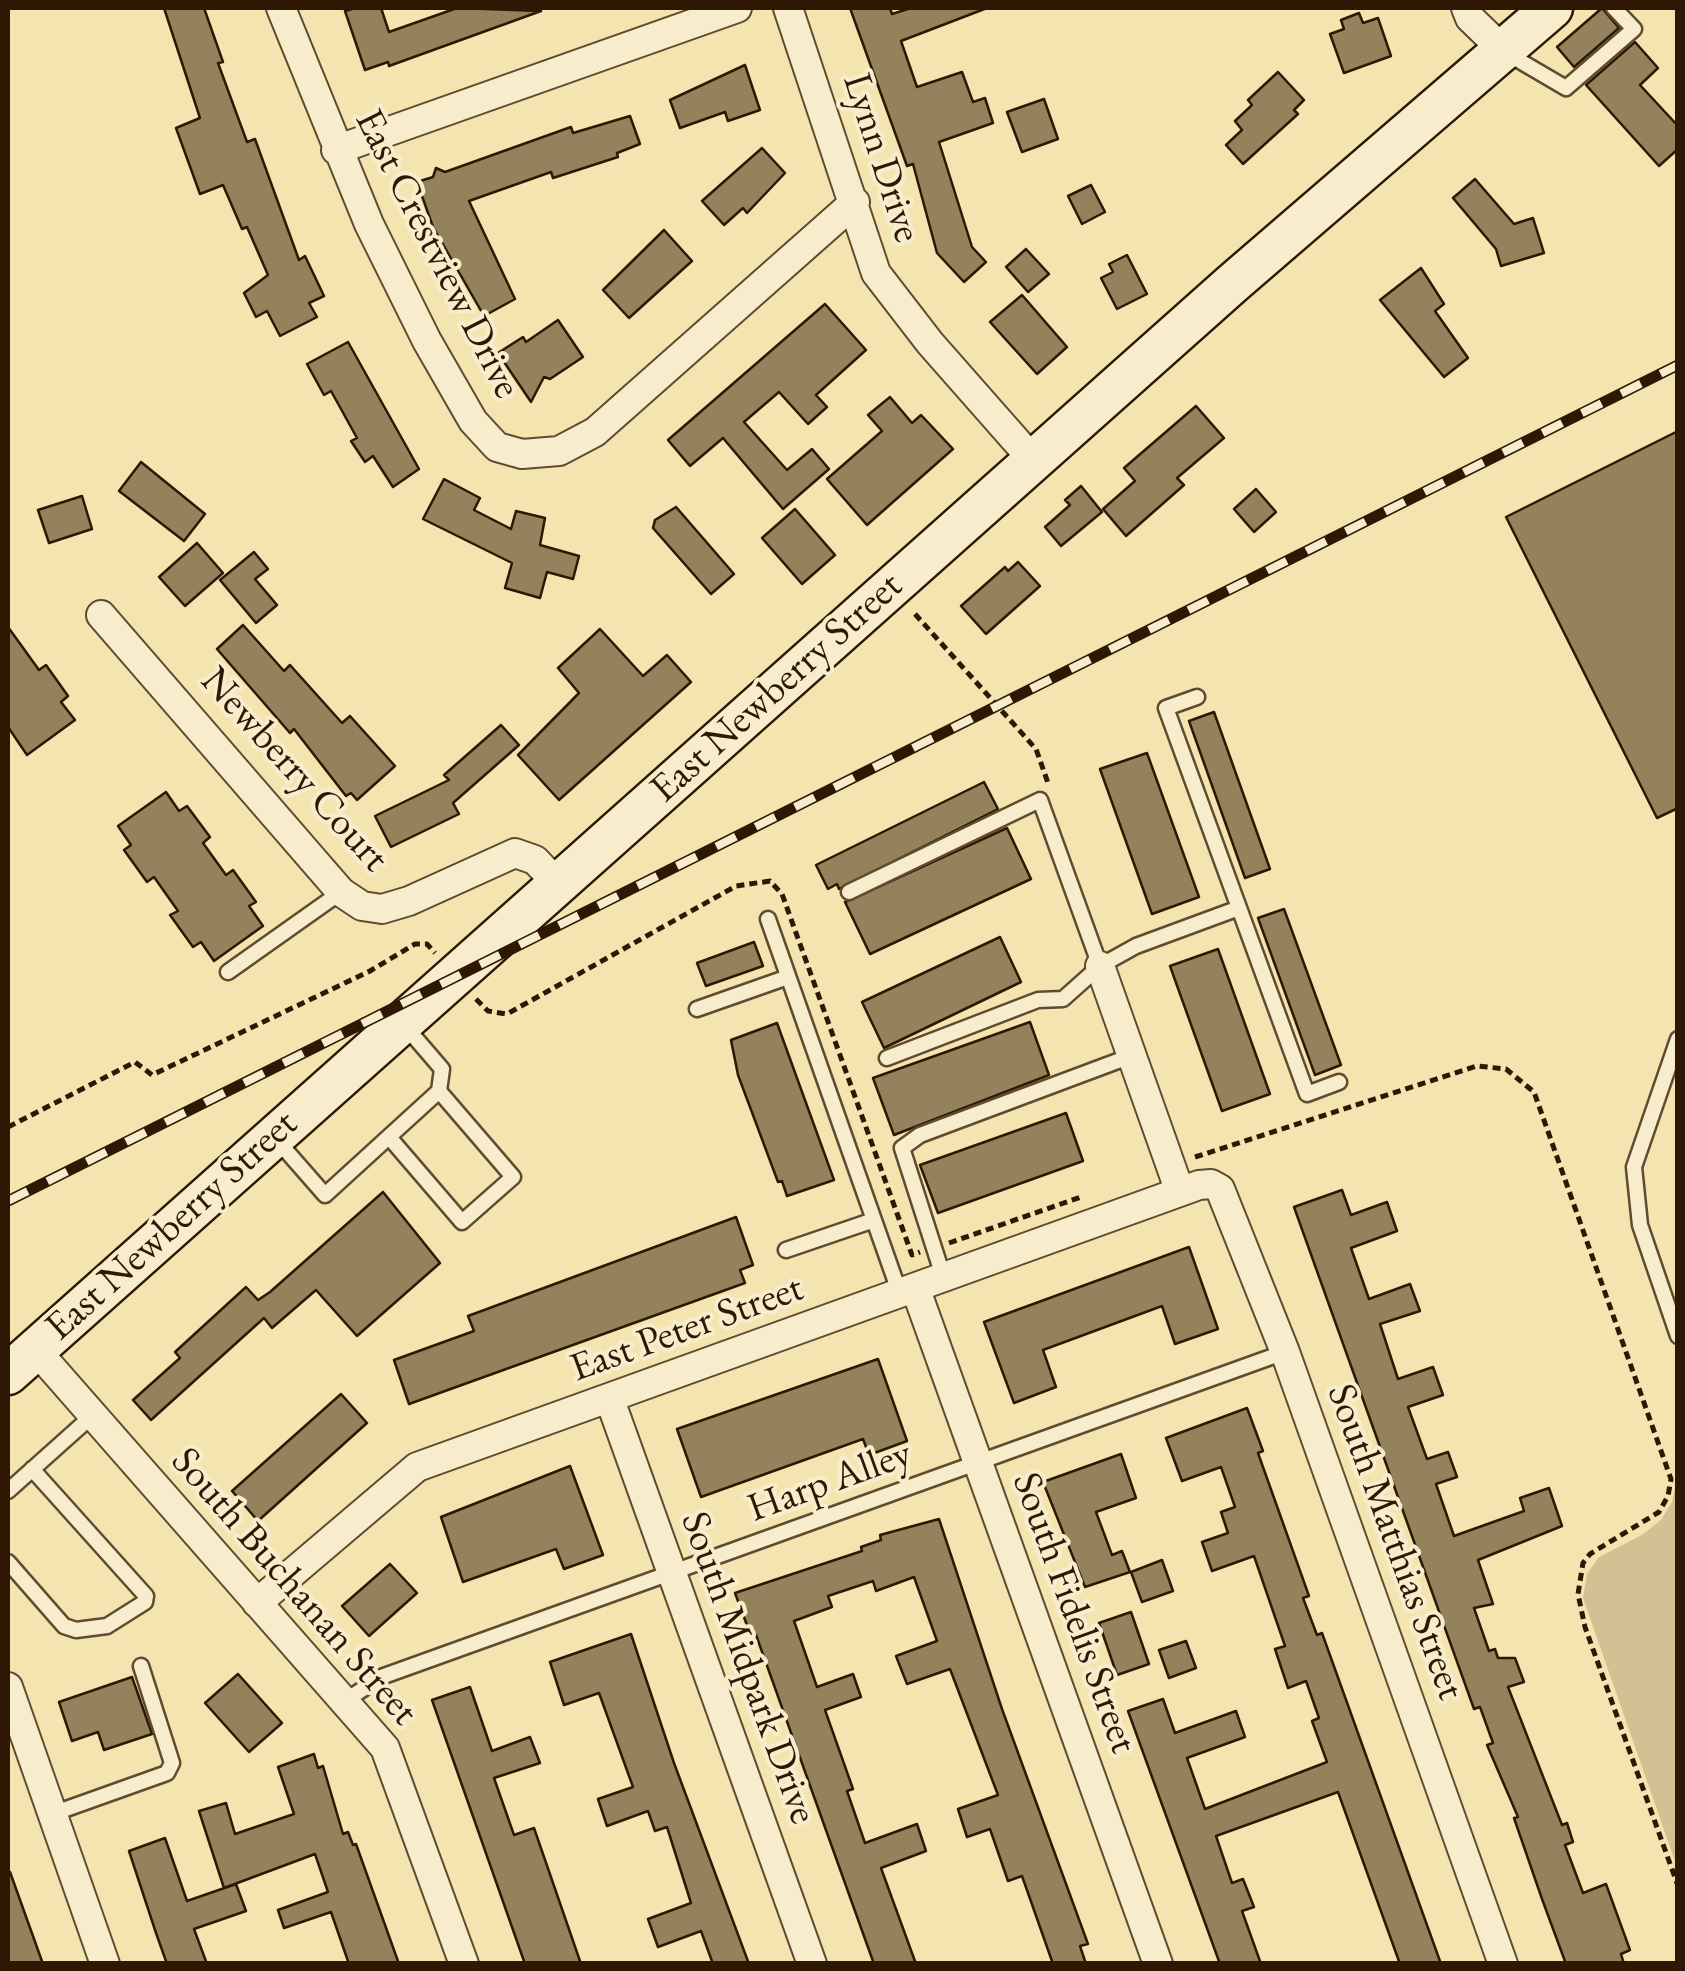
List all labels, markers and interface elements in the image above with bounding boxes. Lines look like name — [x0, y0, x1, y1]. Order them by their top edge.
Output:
street label: Lynn Drive — [831, 68, 931, 248]
street label: East Crestview Drive — [344, 102, 530, 406]
street label: East Newberry Street — [641, 562, 913, 814]
street label: Newberry Court — [190, 658, 398, 882]
street label: East Newberry Street — [36, 1100, 308, 1352]
street label: East Peter Street — [564, 1265, 810, 1393]
street label: South Matthias Street — [1316, 1378, 1474, 1706]
street label: Harp Alley — [742, 1430, 918, 1534]
street label: South Buchanan Street — [160, 1438, 428, 1736]
street label: South Fidelis Street — [1001, 1466, 1147, 1760]
street label: South Midpark Drive — [669, 1506, 827, 1830]

